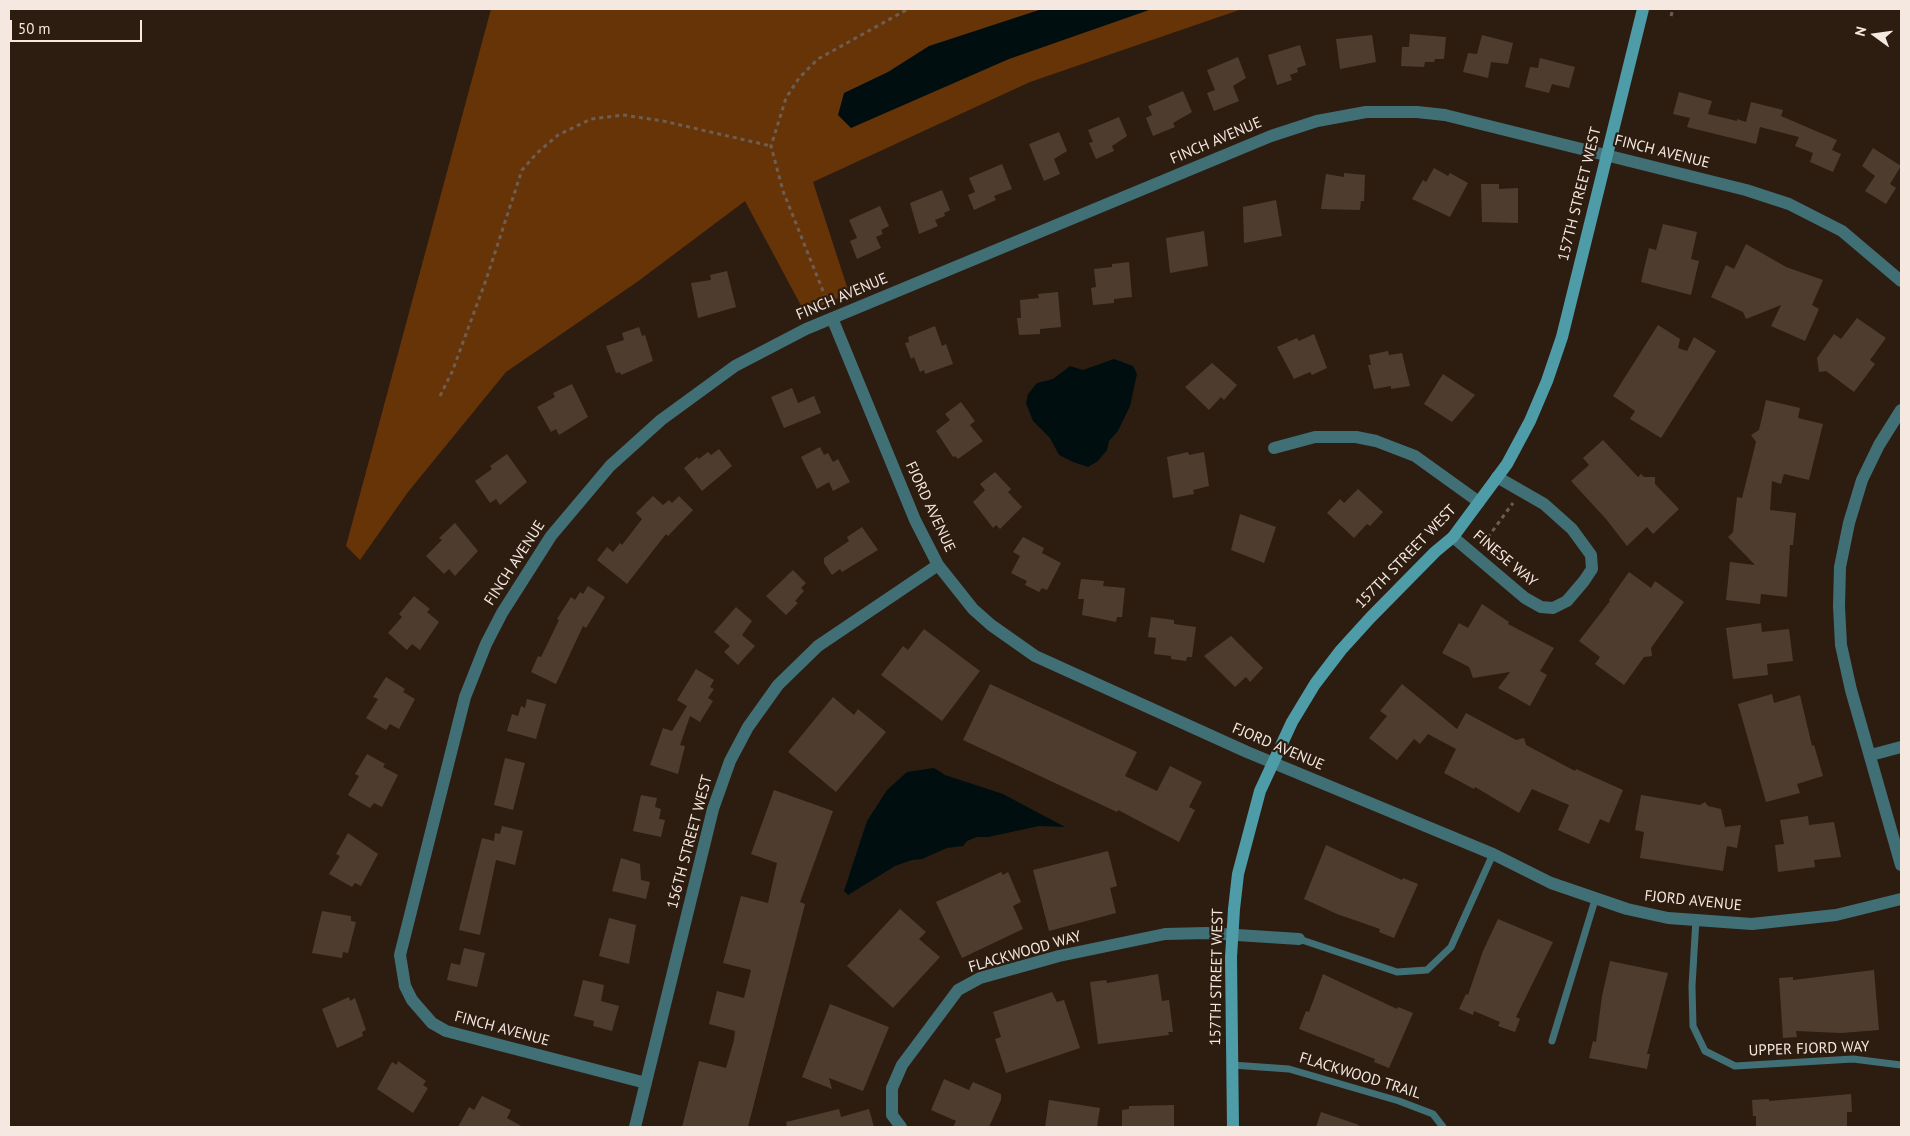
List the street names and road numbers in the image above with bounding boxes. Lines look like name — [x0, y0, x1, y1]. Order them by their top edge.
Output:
street label: FINCH AVENUE — [1168, 114, 1264, 168]
street label: 157TH STREET WEST — [1555, 125, 1605, 263]
street label: FINCH AVENUE — [1613, 131, 1711, 173]
street label: FINCH AVENUE — [794, 270, 890, 324]
street label: FJORD AVENUE — [901, 459, 959, 555]
street label: 157TH STREET WEST — [1352, 501, 1460, 613]
street label: FINCH AVENUE — [481, 517, 549, 609]
street label: FINESE WAY — [1469, 527, 1541, 591]
street label: FJORD AVENUE — [1230, 720, 1326, 774]
street label: 156TH STREET WEST — [664, 773, 716, 911]
street label: FJORD AVENUE — [1643, 887, 1743, 915]
street label: 157TH STREET WEST — [1207, 908, 1227, 1046]
street label: FLACKWOOD WAY — [967, 927, 1083, 977]
street label: FINCH AVENUE — [453, 1008, 551, 1050]
street label: UPPER FJORD WAY — [1748, 1038, 1870, 1060]
street label: FLACKWOOD TRAIL — [1297, 1049, 1423, 1103]

